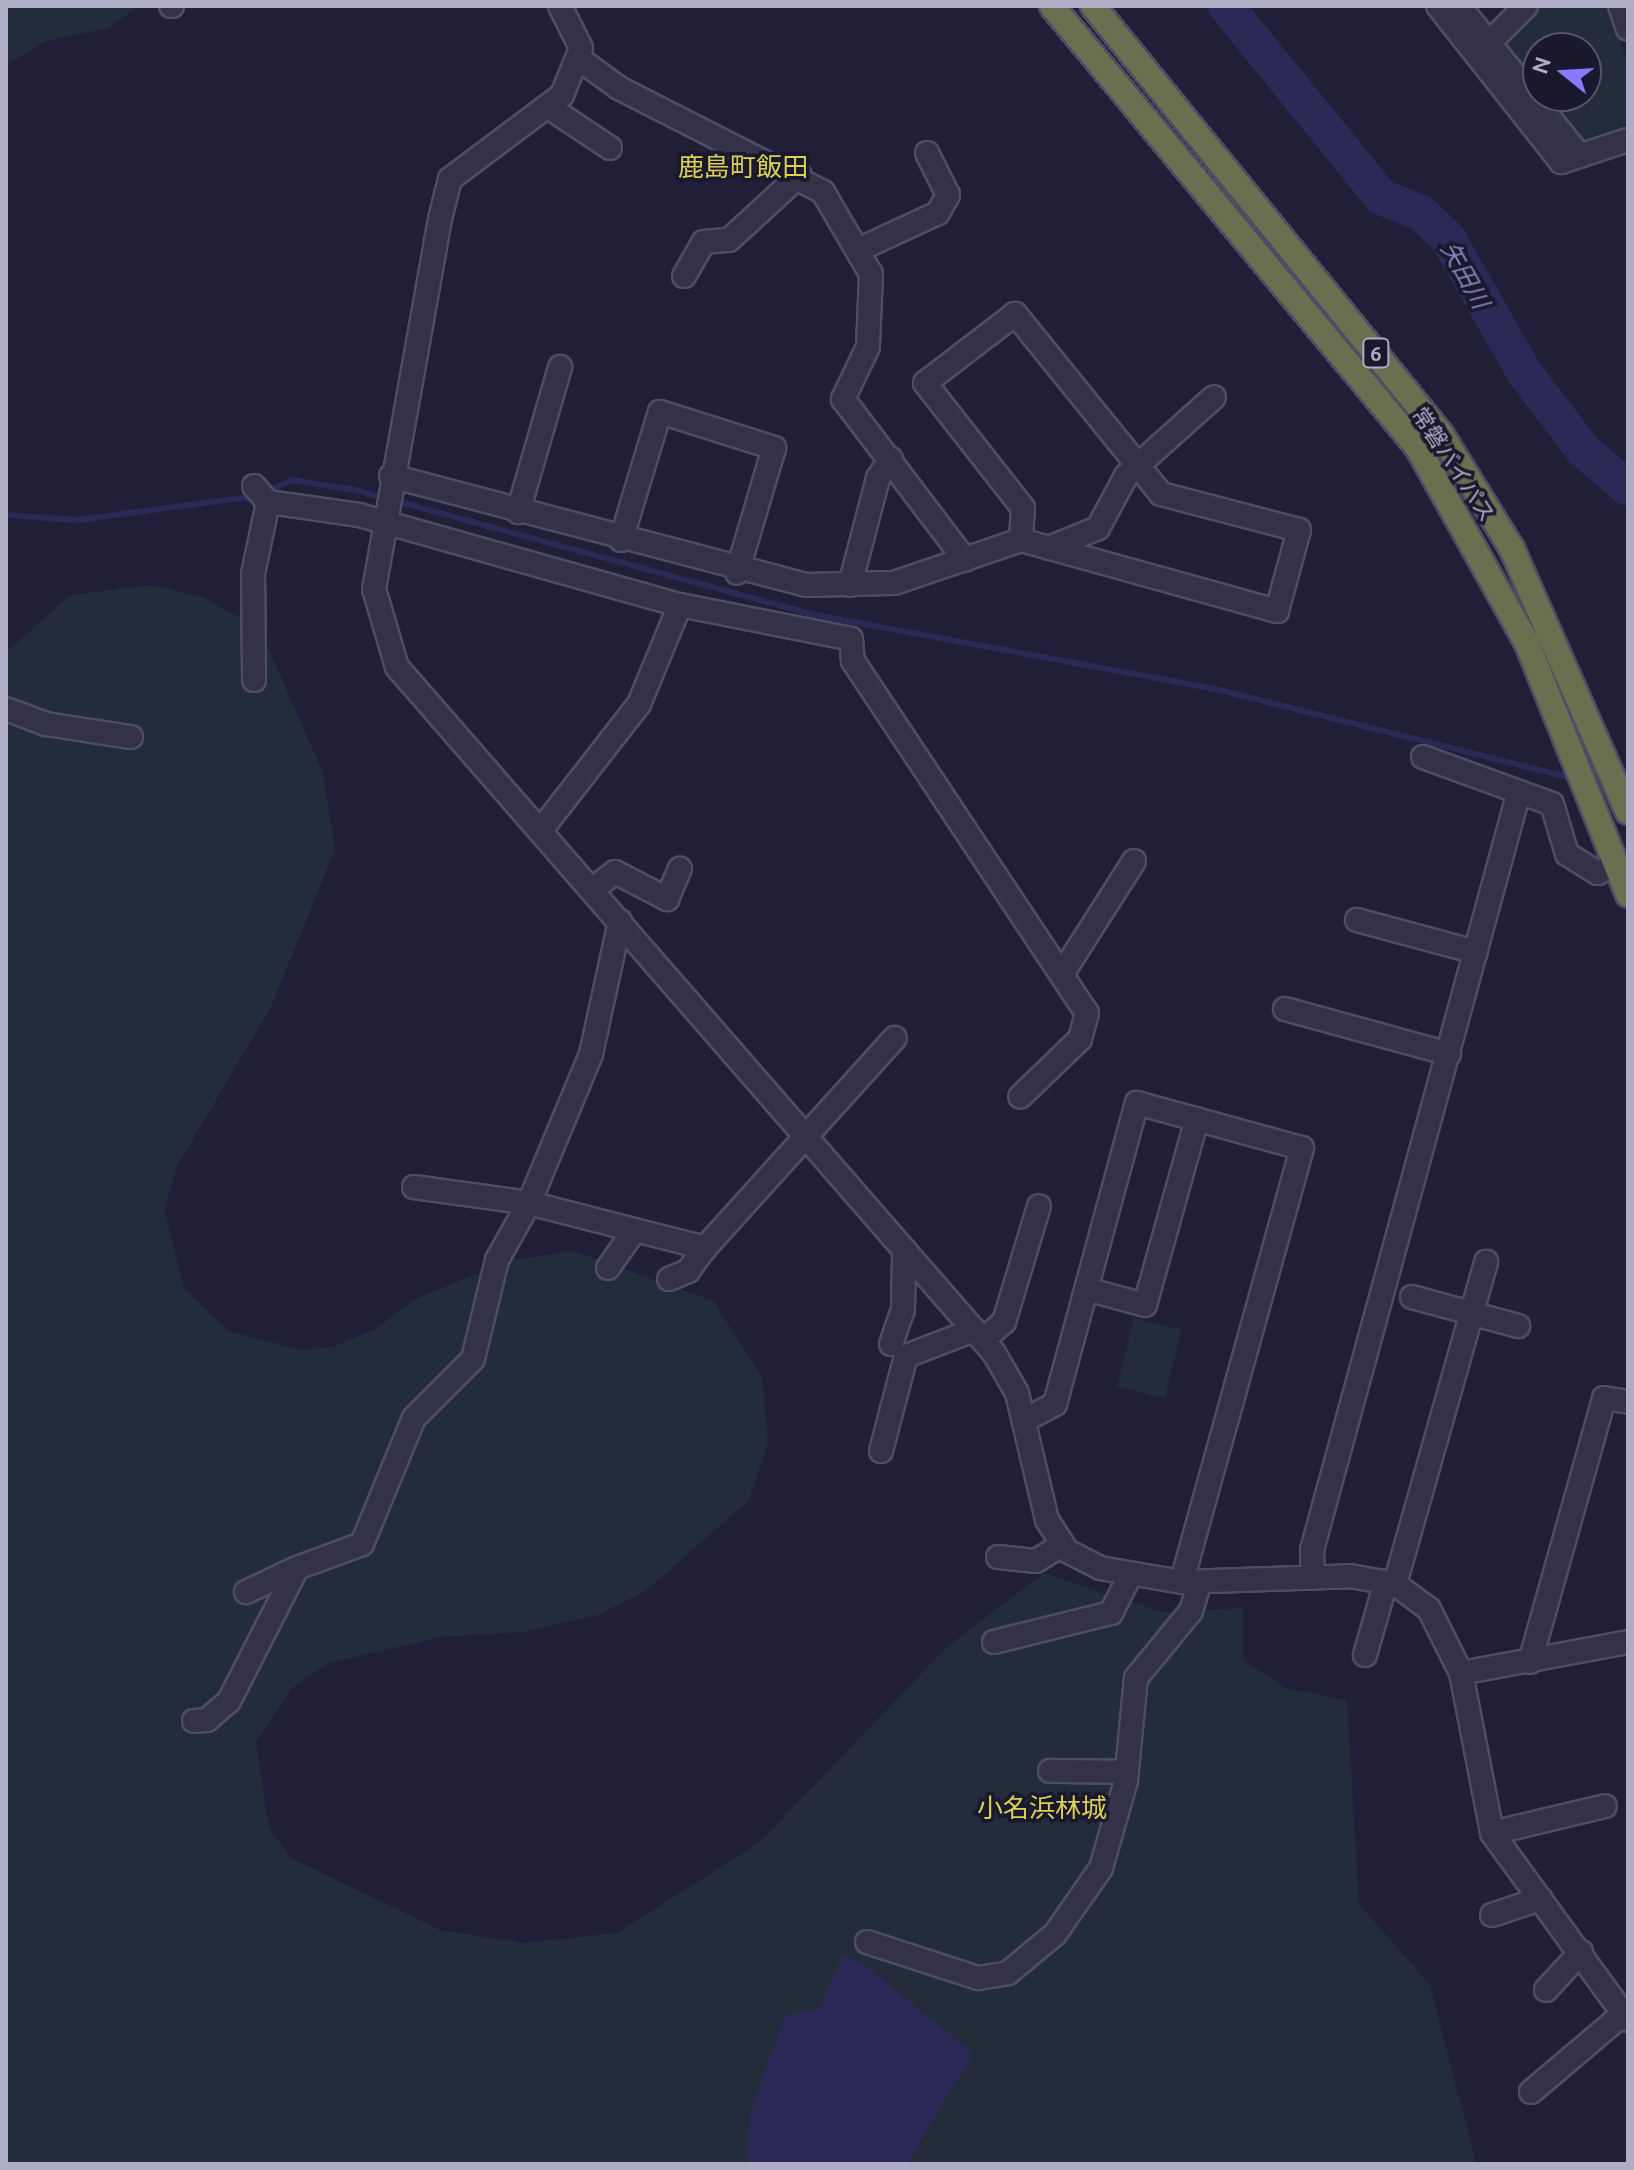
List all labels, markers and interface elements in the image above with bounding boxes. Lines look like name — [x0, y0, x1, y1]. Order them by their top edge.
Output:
north arrow — [1522, 32, 1602, 112]
text: N — [1526, 53, 1555, 77]
district label: 鹿島町飯田 — [678, 151, 808, 183]
water label: 矢田川 — [1435, 237, 1495, 313]
road number: 6 — [1362, 337, 1390, 369]
street label: 常磐バイパス — [1407, 401, 1501, 527]
district label: 小名浜林城 — [977, 1792, 1107, 1824]

